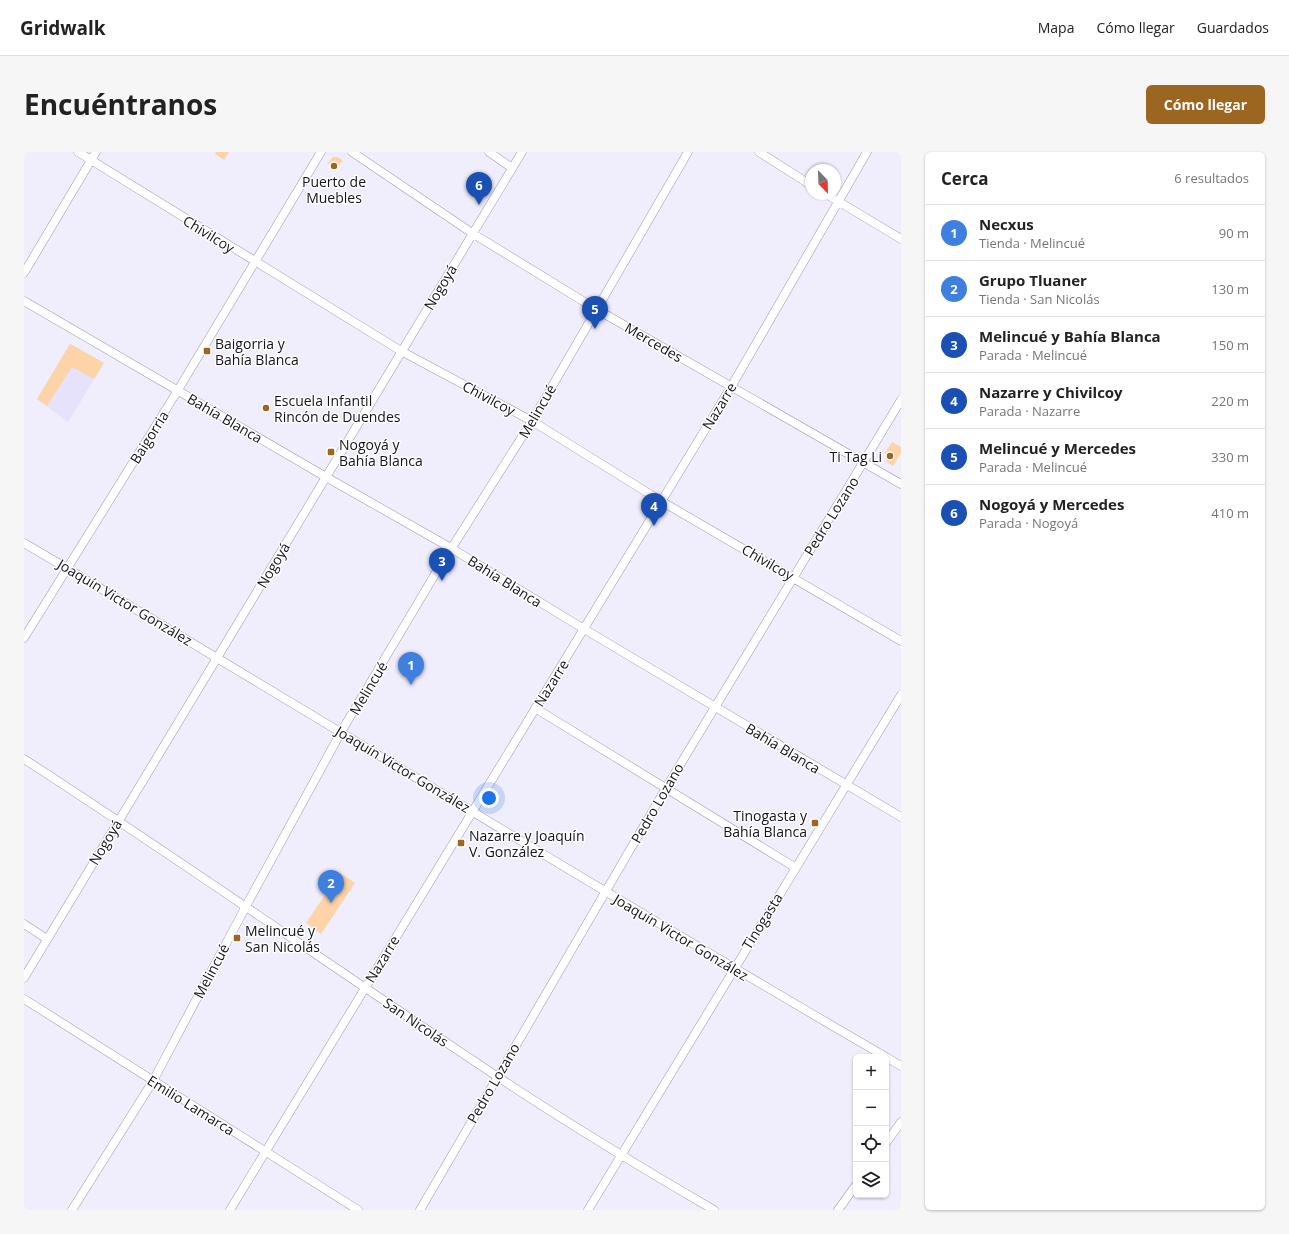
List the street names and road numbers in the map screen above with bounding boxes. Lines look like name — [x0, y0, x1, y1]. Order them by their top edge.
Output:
street label: Chivilcoy — [180, 211, 239, 258]
street label: Nogoyá — [419, 261, 461, 313]
street label: Mercedes — [622, 318, 687, 366]
street label: Chivilcoy — [459, 376, 520, 420]
street label: Nazarre — [697, 379, 741, 433]
street label: Melincué — [514, 380, 560, 441]
street label: Bahía Blanca — [184, 389, 266, 447]
street label: Baigorria — [125, 407, 173, 467]
street label: Pedro Lozano — [799, 473, 863, 559]
street label: Nogoyá — [252, 539, 294, 591]
street label: Chivilcoy — [739, 539, 798, 585]
street label: Bahía Blanca — [464, 551, 546, 611]
street label: Joaquín Victor González — [53, 553, 196, 650]
street label: Nazarre — [529, 656, 573, 710]
street label: Melincué — [345, 658, 391, 718]
street label: Bahía Blanca — [742, 718, 824, 778]
street label: Joaquín Victor González — [331, 720, 474, 817]
street label: Pedro Lozano — [626, 759, 688, 847]
street label: Nogoyá — [84, 816, 126, 868]
street label: Joaquín Victor González — [609, 888, 752, 985]
street label: Tinogasta — [737, 889, 787, 953]
street label: Nazarre — [360, 932, 404, 986]
street label: Melincué — [189, 940, 233, 1002]
street label: San Nicolás — [380, 993, 453, 1051]
street label: Pedro Lozano — [462, 1039, 524, 1127]
street label: Emilio Lamarca — [144, 1071, 238, 1139]

